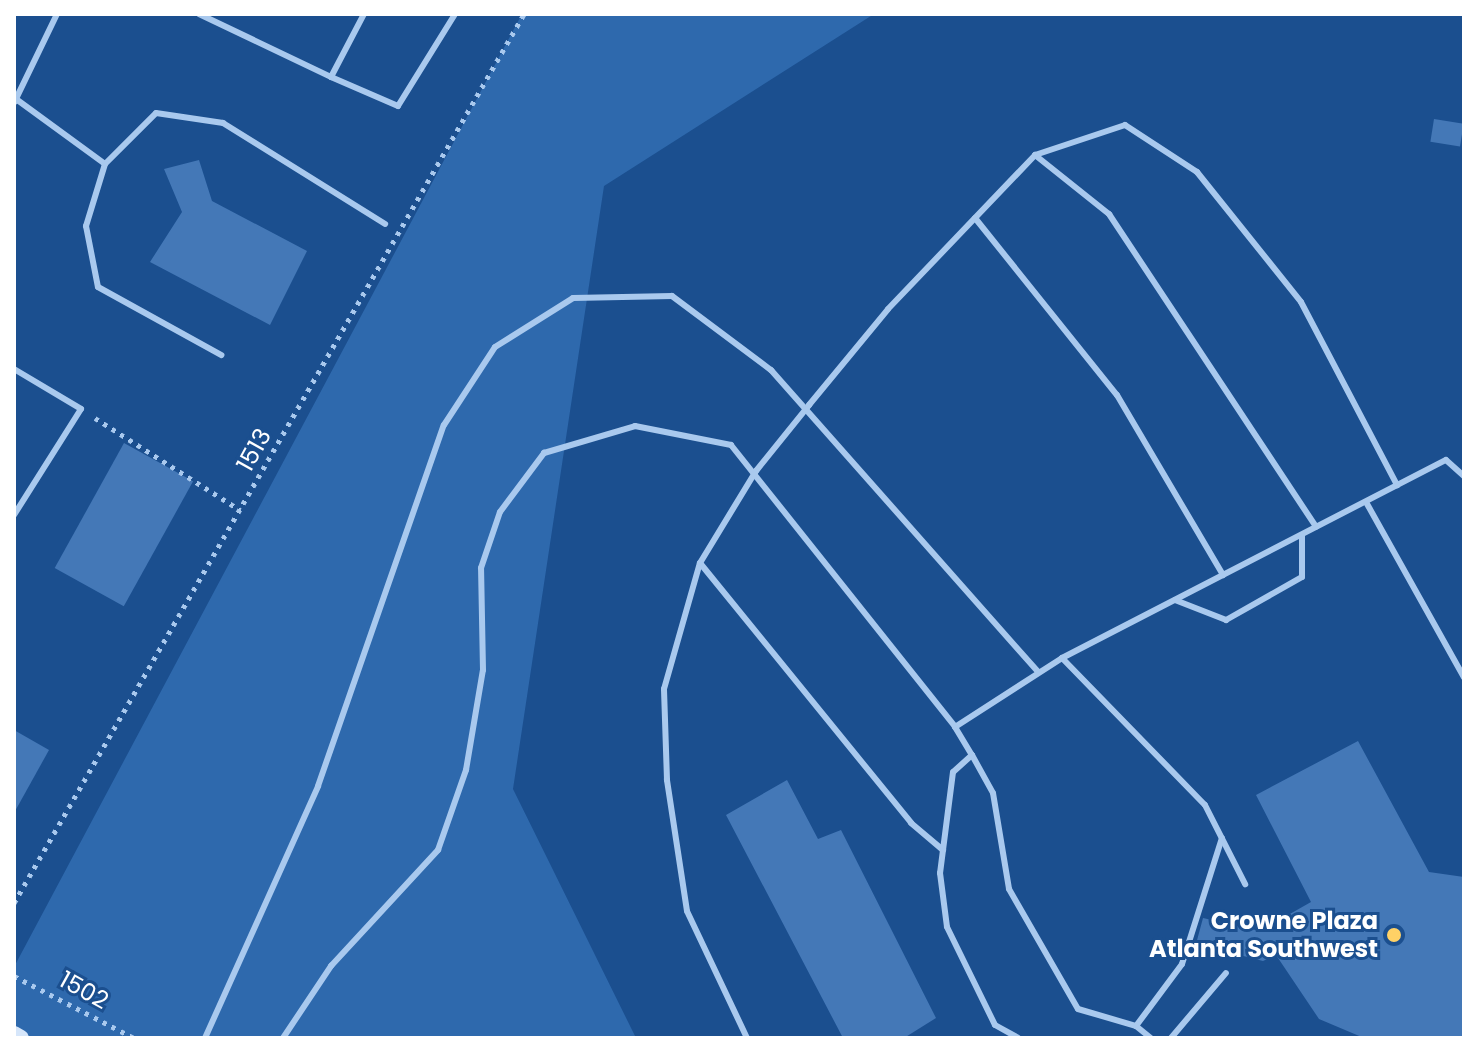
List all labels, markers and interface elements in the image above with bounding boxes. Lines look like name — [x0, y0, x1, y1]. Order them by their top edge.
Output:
street label: 1513 — [231, 424, 277, 476]
place label: Crowne Plaza Atlanta Southwest — [1149, 907, 1378, 963]
marker: Crowne Plaza Atlanta Southwest — [1385, 926, 1403, 944]
street label: 1502 — [54, 965, 114, 1015]

